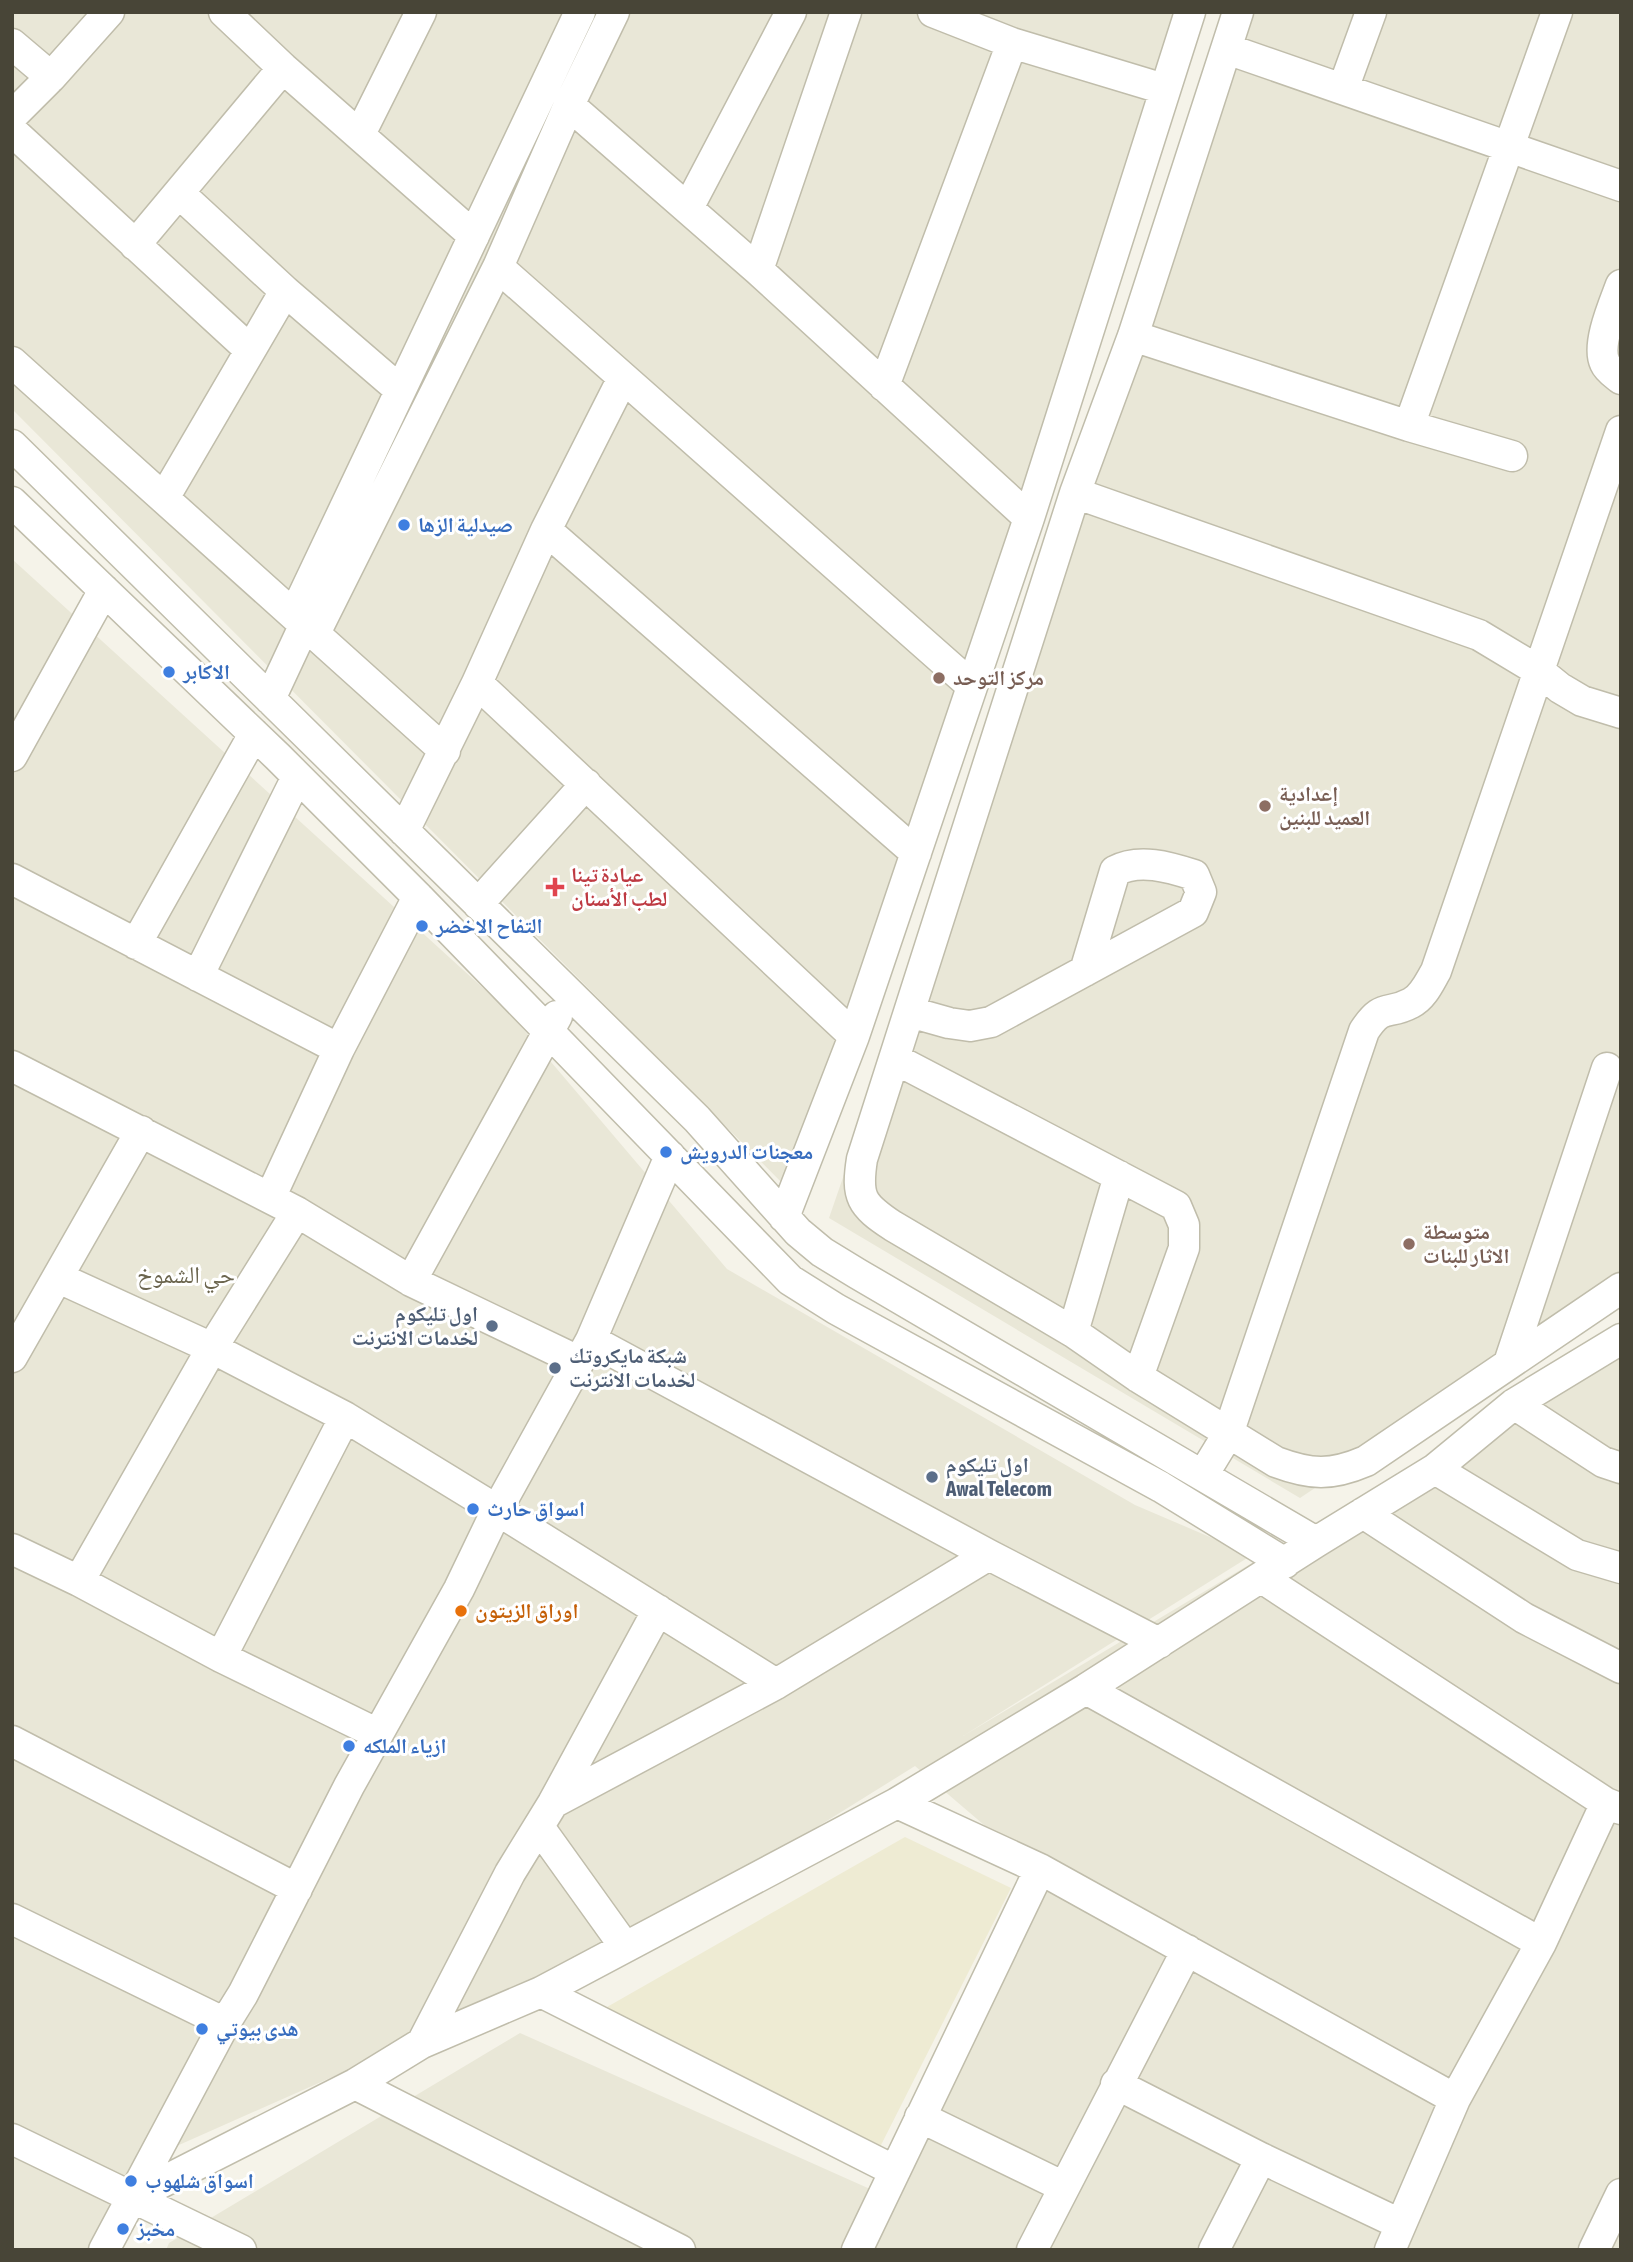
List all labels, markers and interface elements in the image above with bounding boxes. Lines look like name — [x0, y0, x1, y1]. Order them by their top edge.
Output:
place label: صيدلية الزها — [418, 512, 513, 537]
marker: صيدلية الزها — [396, 517, 412, 533]
place label: الاكابر — [182, 659, 230, 684]
marker: الاكابر — [161, 664, 177, 680]
place label: مركز التوحد — [953, 665, 1044, 690]
marker: مركز التوحد — [931, 670, 947, 686]
place label: إعدادية العميد للبنين — [1279, 781, 1370, 831]
marker: إعدادية العميد للبنين — [1257, 798, 1273, 814]
place label: عيادة تينا لطب الأسنان — [571, 862, 667, 911]
marker: عيادة تينا لطب الأسنان — [545, 877, 565, 897]
place label: التفاح الاخضر — [435, 913, 543, 939]
marker: التفاح الاخضر — [414, 918, 430, 934]
place label: معجنات الدرويش — [680, 1139, 813, 1165]
marker: معجنات الدرويش — [658, 1144, 674, 1160]
place label: متوسطة الاثار للبنات — [1423, 1219, 1509, 1268]
marker: متوسطة الاثار للبنات — [1401, 1236, 1417, 1252]
district label: حي الشموخ — [137, 1261, 235, 1294]
place label: اول تليكوم لخدمات الانترنت — [352, 1301, 478, 1350]
marker: اول تليكوم لخدمات الانترنت — [484, 1318, 500, 1334]
place label: شبكة مايكروتك لخدمات الانترنت — [569, 1343, 695, 1392]
marker: شبكة مايكروتك لخدمات الانترنت — [547, 1360, 563, 1376]
place label: اول تليكوم Awal Telecom — [945, 1452, 1052, 1500]
marker: اول تليكوم Awal Telecom — [924, 1469, 940, 1485]
place label: اسواق حارث — [487, 1496, 585, 1522]
marker: اسواق حارث — [465, 1501, 481, 1517]
place label: اوراق الزيتون — [475, 1598, 578, 1624]
marker: اوراق الزيتون — [453, 1603, 469, 1619]
place label: ازياء الملكه — [363, 1733, 446, 1758]
marker: ازياء الملكه — [341, 1738, 357, 1754]
place label: هدى بيوتي — [216, 2016, 299, 2045]
marker: هدى بيوتي — [194, 2021, 210, 2037]
place label: اسواق شلهوب — [145, 2168, 254, 2194]
marker: اسواق شلهوب — [123, 2173, 139, 2189]
place label: مخبز — [136, 2216, 175, 2241]
marker: مخبز — [115, 2221, 131, 2237]

